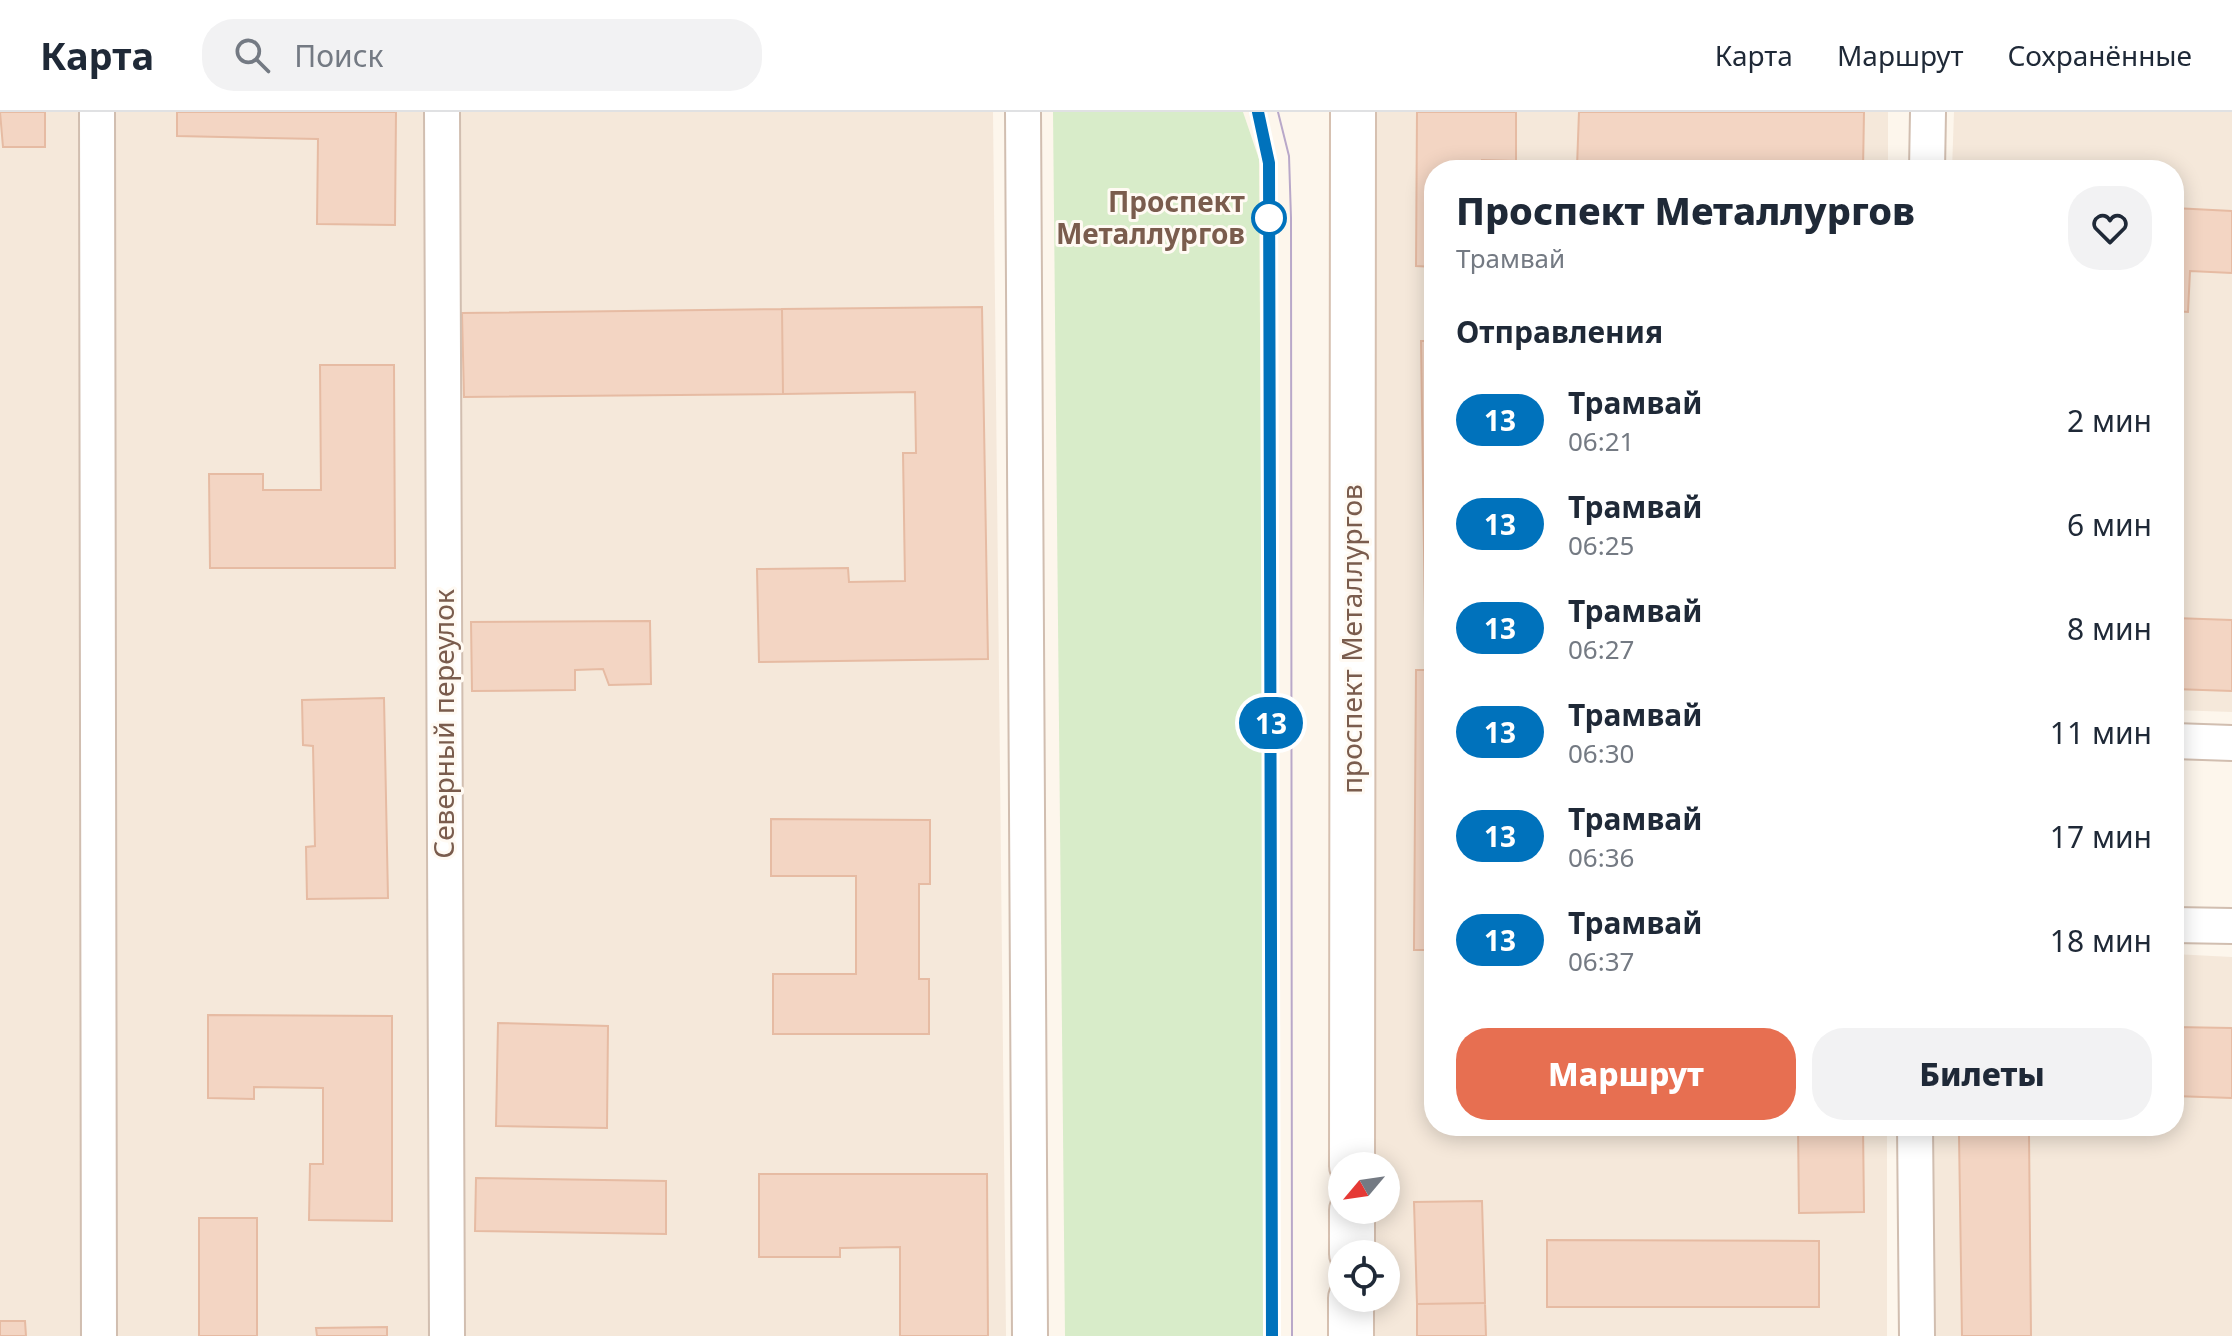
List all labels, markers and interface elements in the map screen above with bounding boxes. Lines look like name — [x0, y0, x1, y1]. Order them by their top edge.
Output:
search box — [202, 19, 762, 91]
text: Карта — [40, 29, 154, 81]
icon: search — [230, 33, 274, 77]
text: Поиск — [294, 35, 383, 76]
text: Карта — [1715, 36, 1793, 74]
text: Маршрут — [1837, 36, 1963, 74]
text: Сохранённые — [2007, 36, 2192, 74]
place label: Проспект Металлургов — [1056, 182, 1245, 252]
text: Проспект Металлургов — [1456, 184, 1915, 236]
button: heart — [2068, 186, 2152, 270]
marker: Проспект Металлургов — [1252, 201, 1286, 235]
text: Трамвай — [1456, 240, 1565, 276]
text: Отправления — [1456, 311, 1663, 352]
text: Трамвай — [1568, 382, 1702, 423]
text: 2 мин — [2067, 400, 2152, 441]
text: 13 — [1484, 401, 1516, 439]
text: 06:21 — [1568, 423, 1634, 459]
street label: проспект Металлургов — [1332, 484, 1370, 794]
text: Трамвай — [1568, 486, 1702, 527]
text: 6 мин — [2067, 504, 2152, 545]
text: 13 — [1484, 505, 1516, 543]
text: 06:25 — [1568, 527, 1634, 563]
street label: Северный переулок — [424, 589, 462, 859]
text: Трамвай — [1568, 590, 1702, 631]
text: 8 мин — [2067, 608, 2152, 649]
text: 13 — [1484, 609, 1516, 647]
text: 06:27 — [1568, 631, 1634, 667]
text: Трамвай — [1568, 694, 1702, 735]
line badge: 13 — [1235, 697, 1307, 749]
text: 13 — [1255, 704, 1287, 742]
text: 11 мин — [2050, 712, 2152, 753]
text: 13 — [1484, 713, 1516, 751]
text: 06:30 — [1568, 735, 1634, 771]
text: Трамвай — [1568, 798, 1702, 839]
text: 17 мин — [2050, 816, 2152, 857]
text: 13 — [1484, 817, 1516, 855]
text: 06:36 — [1568, 839, 1634, 875]
text: Трамвай — [1568, 902, 1702, 943]
text: 18 мин — [2050, 920, 2152, 961]
text: 13 — [1484, 921, 1516, 959]
text: 06:37 — [1568, 943, 1634, 979]
button: Маршрут — [1456, 1028, 1796, 1120]
button: Билеты — [1812, 1028, 2152, 1120]
north arrow — [1328, 1152, 1400, 1224]
map controls — [1328, 1152, 1400, 1312]
button: locate — [1328, 1240, 1400, 1312]

